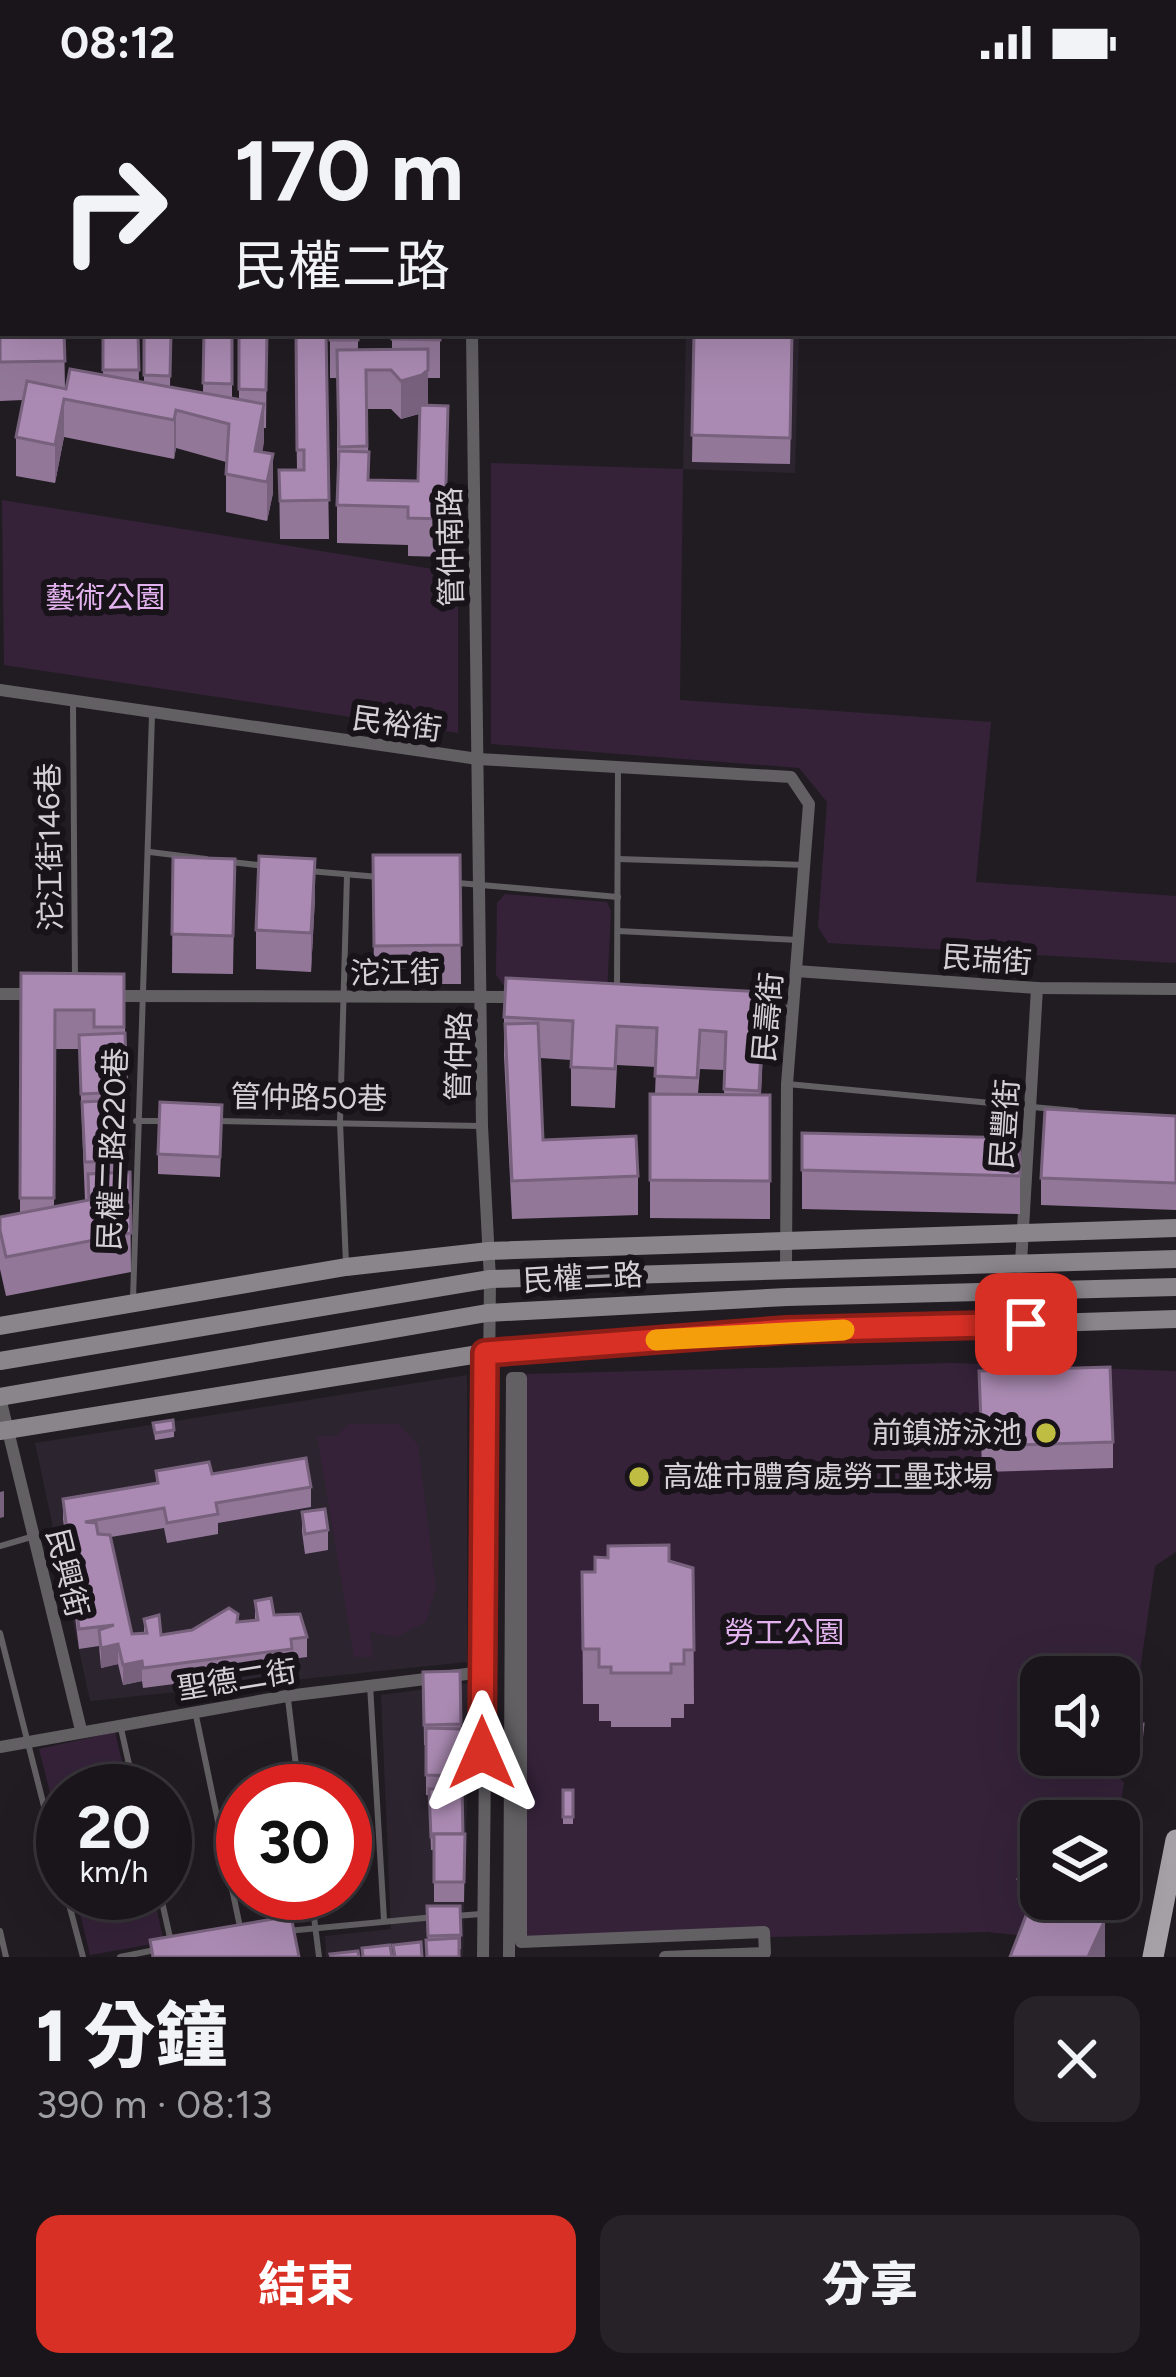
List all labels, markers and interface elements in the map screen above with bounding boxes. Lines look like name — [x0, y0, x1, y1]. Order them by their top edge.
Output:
text: 08:12 — [60, 15, 175, 69]
text: 170 m — [234, 120, 464, 221]
icon: right — [36, 132, 192, 288]
text: 民權二路 — [234, 234, 450, 299]
street label: 管仲南路 — [431, 487, 470, 607]
park label: 藝術公園 — [45, 579, 165, 616]
street label: 民裕街 — [350, 699, 444, 748]
street label: 沱江街146巷 — [30, 763, 69, 931]
street label: 民瑞街 — [941, 938, 1033, 981]
street label: 沱江街 — [350, 953, 440, 992]
street label: 民壽街 — [745, 971, 790, 1063]
street label: 管仲路 — [439, 1011, 478, 1101]
street label: 民權二路220巷 — [90, 1047, 135, 1251]
street label: 管仲路50巷 — [230, 1078, 388, 1117]
street label: 民豐街 — [983, 1078, 1026, 1170]
street label: 民權二路 — [522, 1256, 644, 1299]
pin — [975, 1273, 1077, 1375]
icon: arrive — [993, 1291, 1059, 1357]
place label: 前鎮游泳池 — [872, 1414, 1022, 1451]
marker: 前鎮游泳池 — [1033, 1420, 1059, 1446]
place label: 高雄市體育處勞工壘球場 — [663, 1458, 993, 1495]
marker: 高雄市體育處勞工壘球場 — [626, 1464, 652, 1490]
street label: 民興街 — [39, 1525, 96, 1621]
park label: 勞工公園 — [724, 1614, 844, 1651]
street label: 聖德二街 — [175, 1652, 299, 1707]
map controls — [1020, 1656, 1140, 1920]
button: sound — [1020, 1656, 1140, 1776]
position arrow — [419, 1690, 545, 1816]
speed limit sign: 30 — [216, 1764, 372, 1920]
text: 20 — [77, 1791, 151, 1863]
button: layers — [1020, 1800, 1140, 1920]
text: km/h — [80, 1853, 148, 1890]
text: 1 分鐘 — [36, 1993, 228, 2079]
button: close — [1014, 1996, 1140, 2122]
text: 390 m · 08:13 — [36, 2081, 272, 2128]
button: 結束 — [36, 2215, 576, 2353]
button: 分享 — [600, 2215, 1140, 2353]

